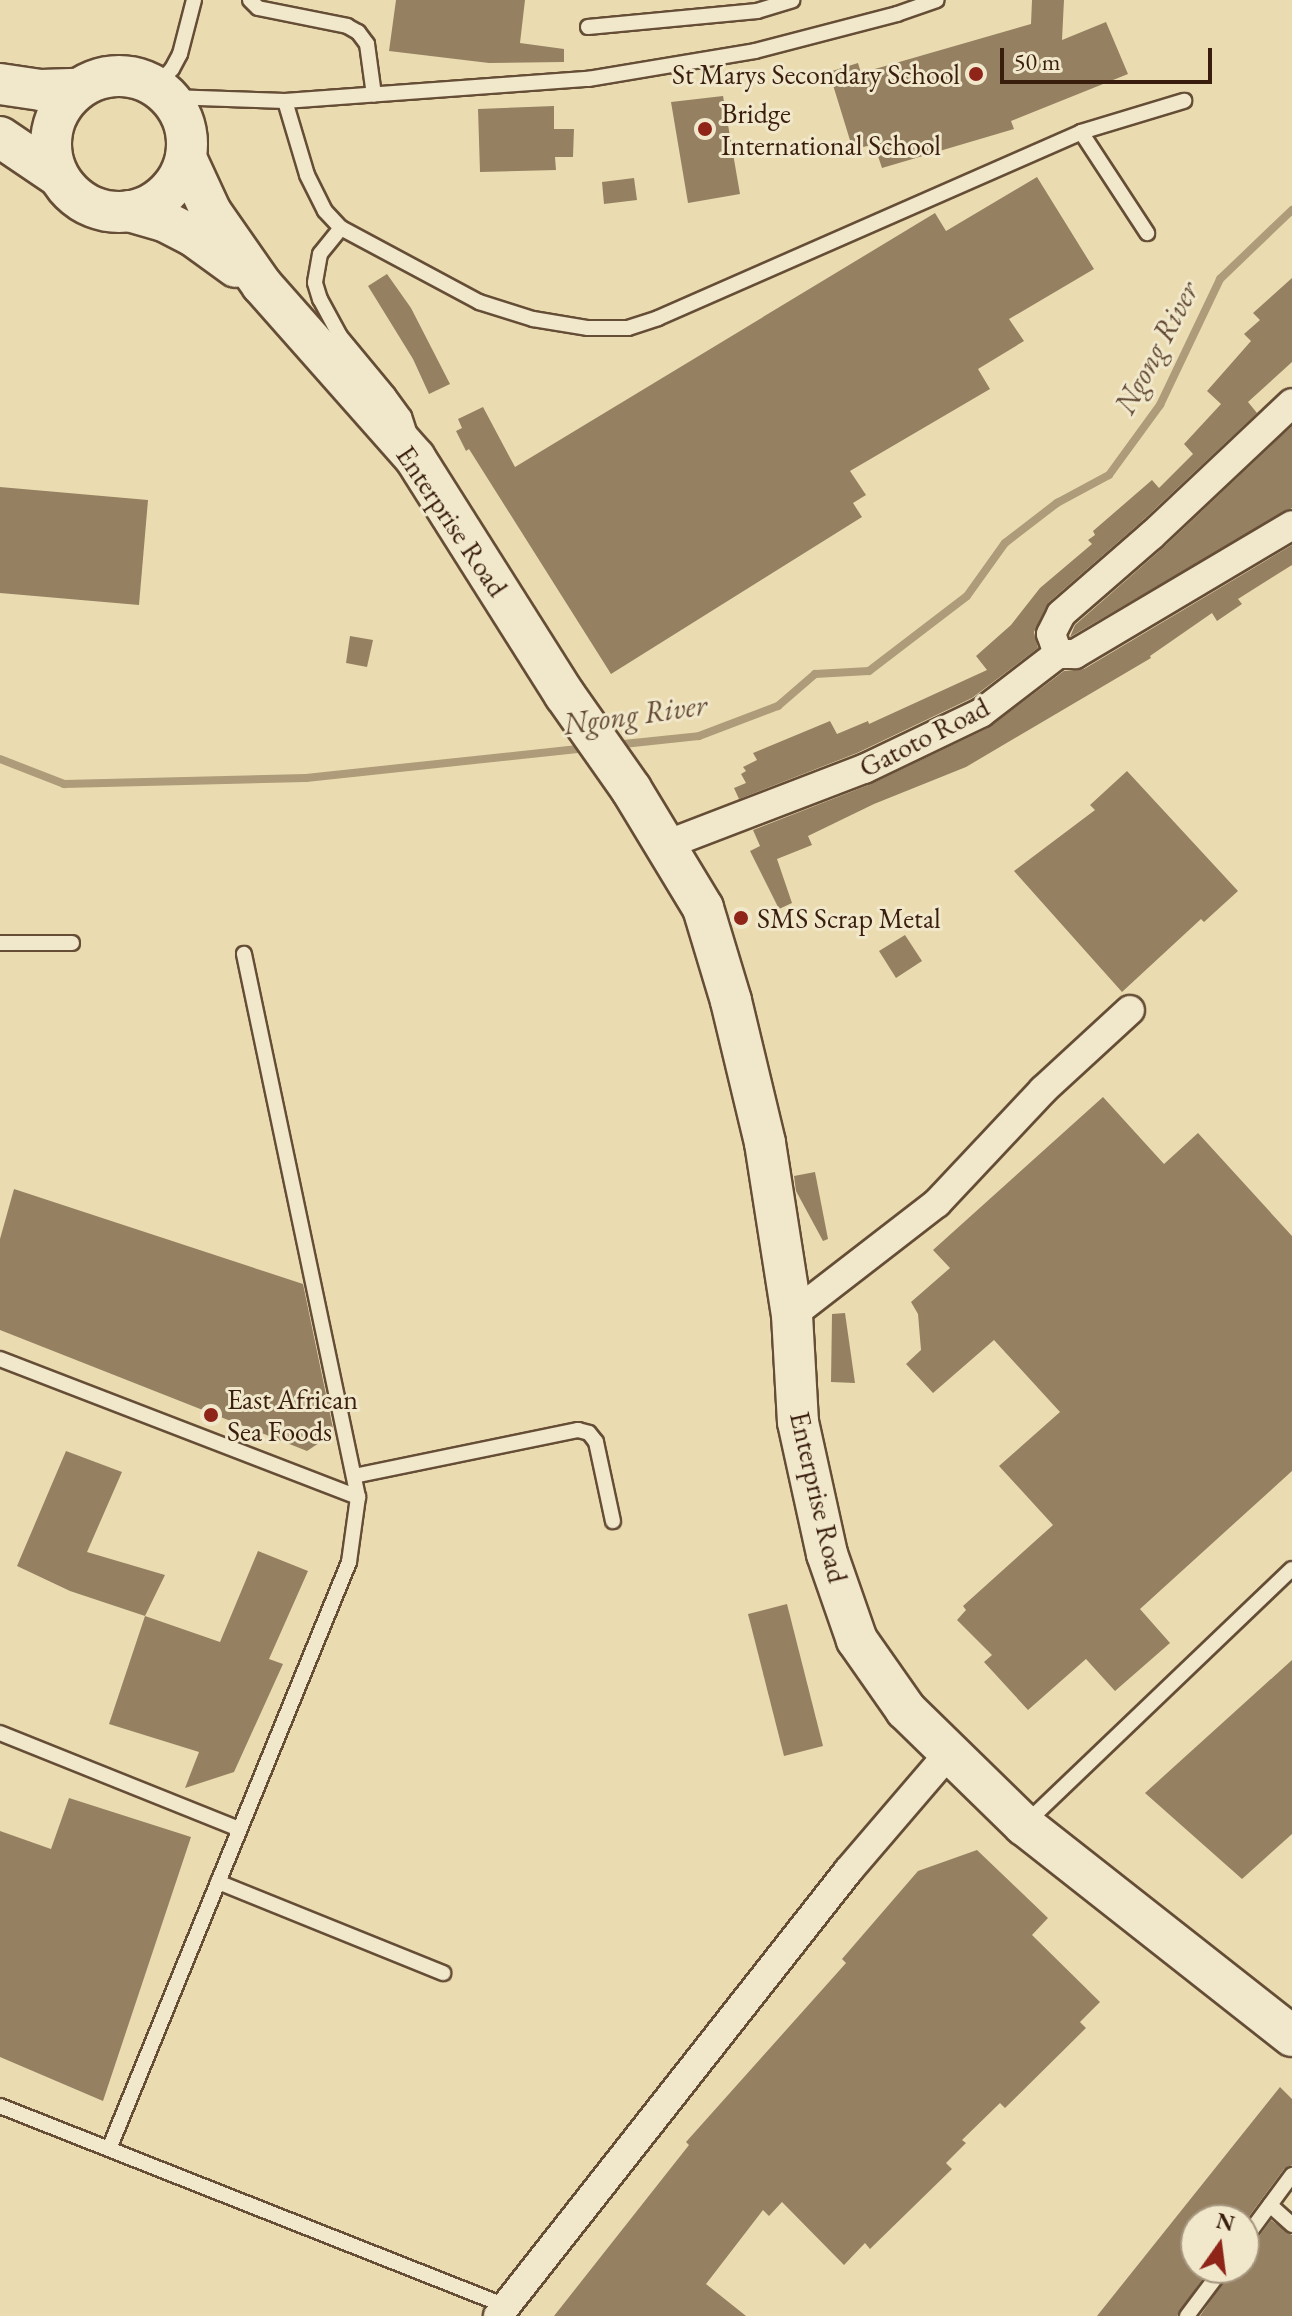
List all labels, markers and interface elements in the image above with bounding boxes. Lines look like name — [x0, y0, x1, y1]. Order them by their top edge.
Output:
scale bar — [1004, 32, 1216, 82]
text: 50 m — [1014, 46, 1061, 77]
place label: St Marys Secondary School — [672, 57, 960, 91]
marker: St Marys Secondary School — [967, 65, 985, 83]
place label: Bridge International School — [721, 96, 941, 162]
marker: Bridge International School — [696, 120, 714, 138]
water label: Ngong River — [1107, 276, 1207, 420]
street label: Enterprise Road — [389, 439, 515, 603]
water label: Ngong River — [561, 687, 709, 743]
street label: Gatoto Road — [854, 690, 994, 784]
place label: SMS Scrap Metal — [757, 901, 941, 935]
marker: SMS Scrap Metal — [732, 909, 750, 927]
place label: East African Sea Foods — [227, 1382, 358, 1448]
marker: East African Sea Foods — [202, 1406, 220, 1424]
street label: Enterprise Road — [783, 1408, 855, 1586]
north arrow — [1180, 2204, 1260, 2284]
text: N — [1213, 2206, 1238, 2238]

